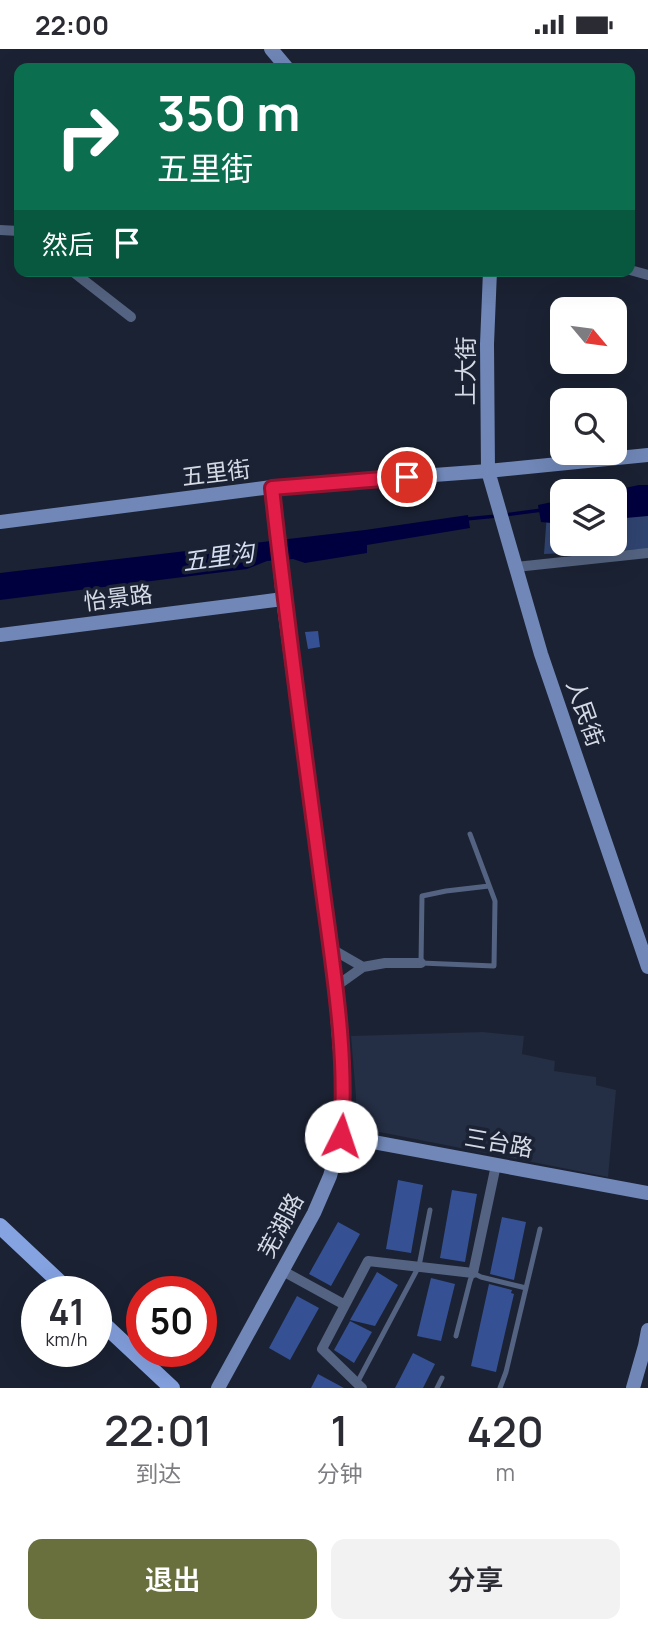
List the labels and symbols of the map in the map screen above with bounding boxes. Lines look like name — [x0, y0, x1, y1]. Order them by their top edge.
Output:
north arrow — [550, 297, 626, 375]
street label: 上大街 — [449, 337, 481, 406]
pin — [377, 447, 437, 507]
street label: 五里街 — [180, 452, 252, 492]
water label: 五里沟 — [180, 534, 259, 577]
street label: 怡景路 — [82, 577, 154, 617]
street label: 人民街 — [560, 675, 612, 751]
position arrow — [304, 1099, 378, 1173]
street label: 三台路 — [462, 1120, 536, 1164]
street label: 芜湖路 — [250, 1187, 310, 1263]
speed limit sign: 50 — [126, 1276, 217, 1367]

